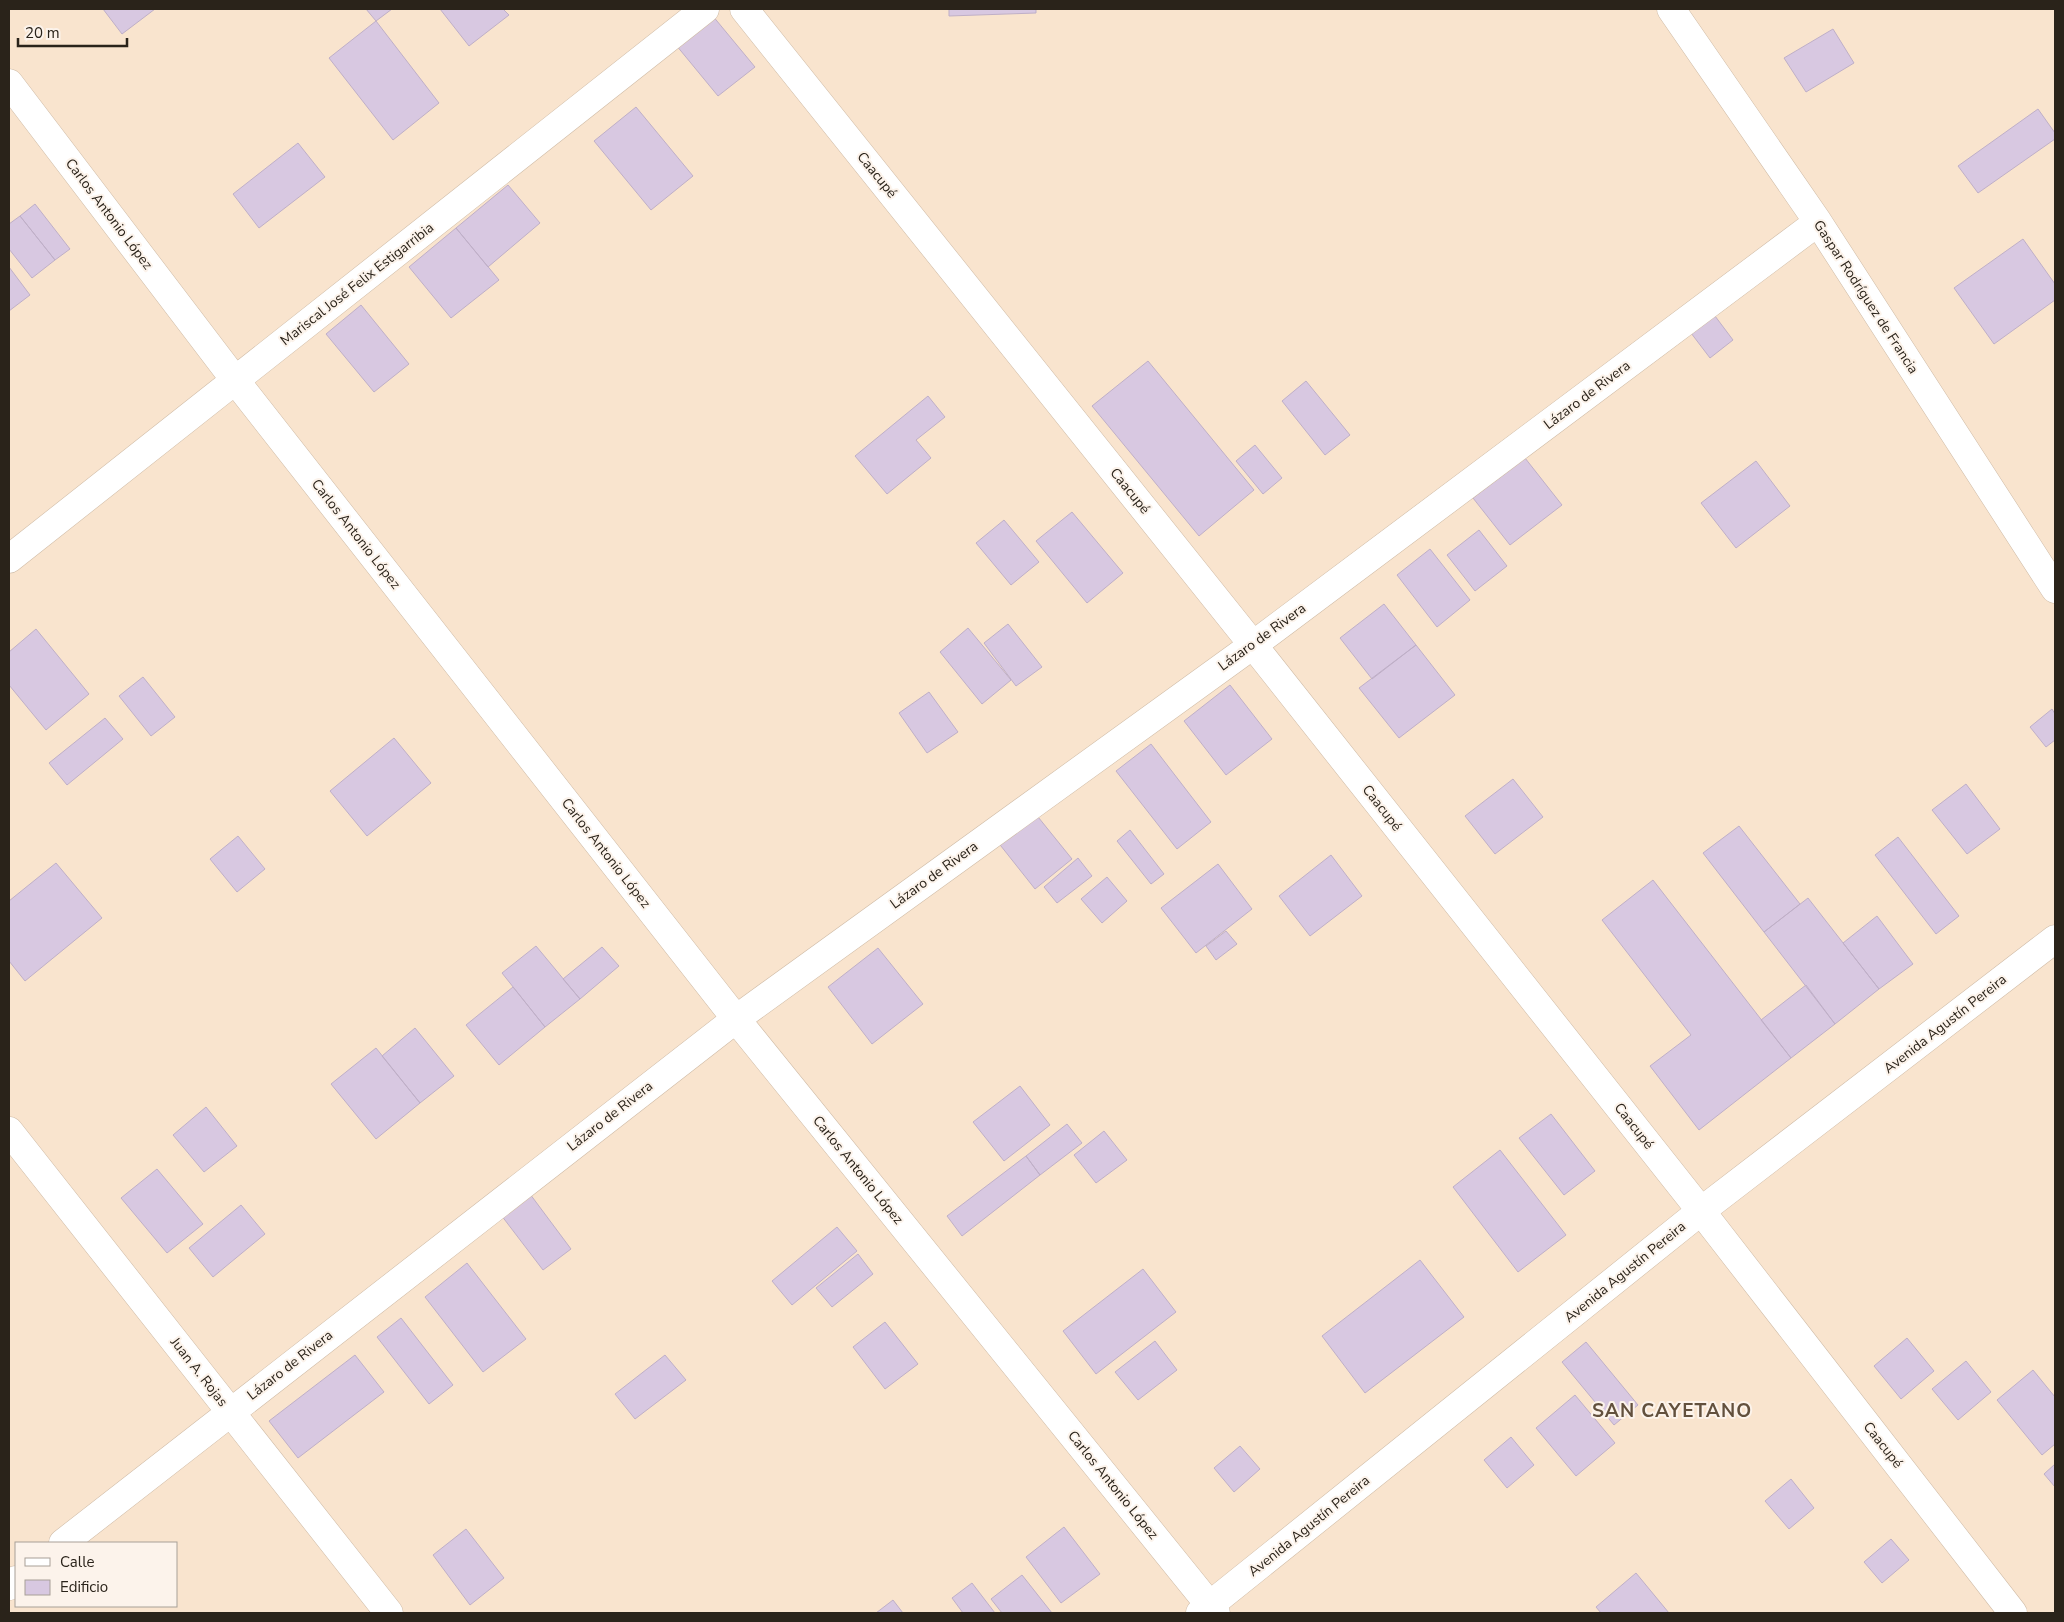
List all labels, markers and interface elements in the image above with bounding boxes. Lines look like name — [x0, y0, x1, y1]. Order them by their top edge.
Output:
scale bar — [18, 15, 126, 47]
text: 20 m — [25, 23, 60, 43]
street label: Caacupé — [853, 148, 901, 202]
street label: Carlos Antonio López — [61, 155, 157, 274]
street label: Gaspar Rodríguez de Francia — [1809, 216, 1923, 378]
street label: Mariscal José Felix Estigarribia — [276, 218, 438, 350]
street label: Lázaro de Rivera — [1540, 356, 1634, 434]
street label: Caacupé — [1106, 464, 1154, 518]
street label: Carlos Antonio López — [307, 475, 405, 593]
street label: Lázaro de Rivera — [1214, 599, 1310, 675]
street label: Caacupé — [1358, 781, 1406, 835]
street label: Carlos Antonio López — [557, 794, 655, 912]
street label: Lázaro de Rivera — [886, 837, 982, 913]
street label: Avenida Agustín Pereira — [1880, 970, 2010, 1078]
street label: Lázaro de Rivera — [563, 1077, 657, 1155]
street label: Caacupé — [1610, 1099, 1658, 1153]
street label: Carlos Antonio López — [808, 1112, 908, 1229]
street label: Avenida Agustín Pereira — [1560, 1217, 1690, 1327]
street label: Lázaro de Rivera — [243, 1326, 337, 1404]
street label: Juan A. Rojas — [165, 1333, 232, 1411]
district label: SAN CAYETANO — [1592, 1398, 1752, 1424]
street label: Caacupé — [1859, 1418, 1907, 1472]
street label: Carlos Antonio López — [1063, 1427, 1163, 1544]
street label: Avenida Agustín Pereira — [1244, 1471, 1374, 1581]
legend — [15, 1542, 178, 1607]
text: Calle — [60, 1552, 95, 1572]
text: Edificio — [60, 1577, 108, 1597]

